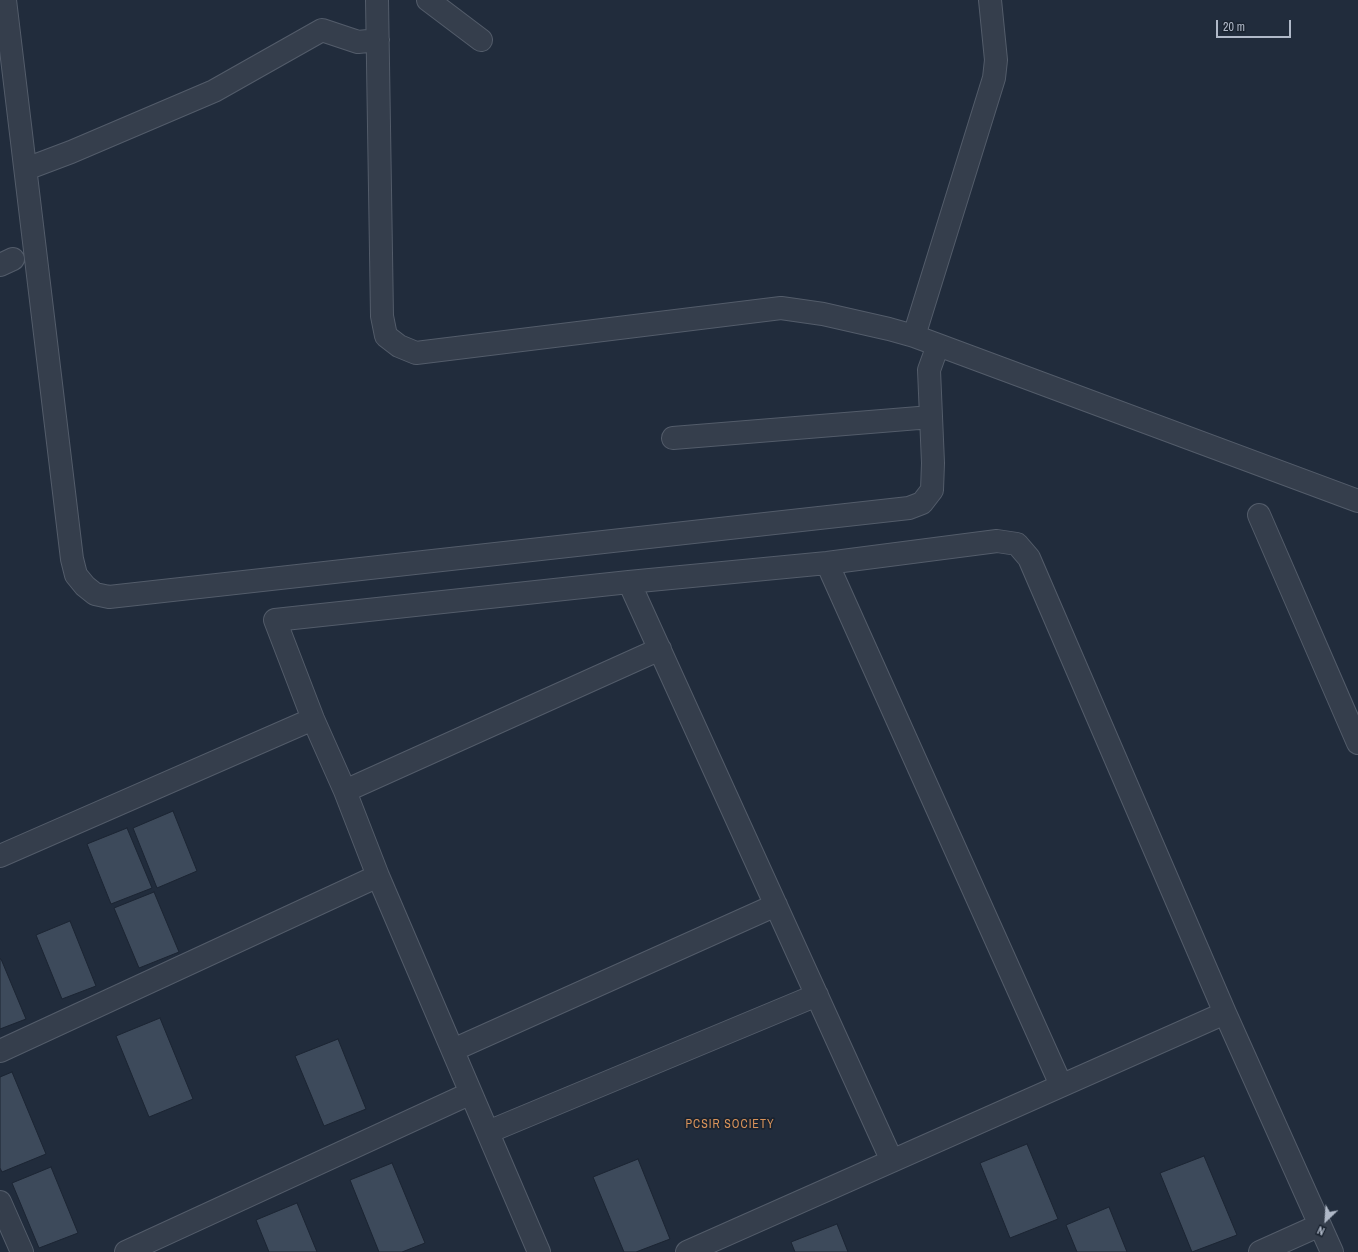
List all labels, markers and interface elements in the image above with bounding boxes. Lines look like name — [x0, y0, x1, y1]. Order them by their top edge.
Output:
scale bar — [1218, 12, 1293, 38]
text: 20 m — [1223, 19, 1245, 35]
district label: PCSIR SOCIETY — [685, 1118, 775, 1132]
north arrow — [1306, 1200, 1346, 1240]
text: N — [1315, 1223, 1327, 1239]

